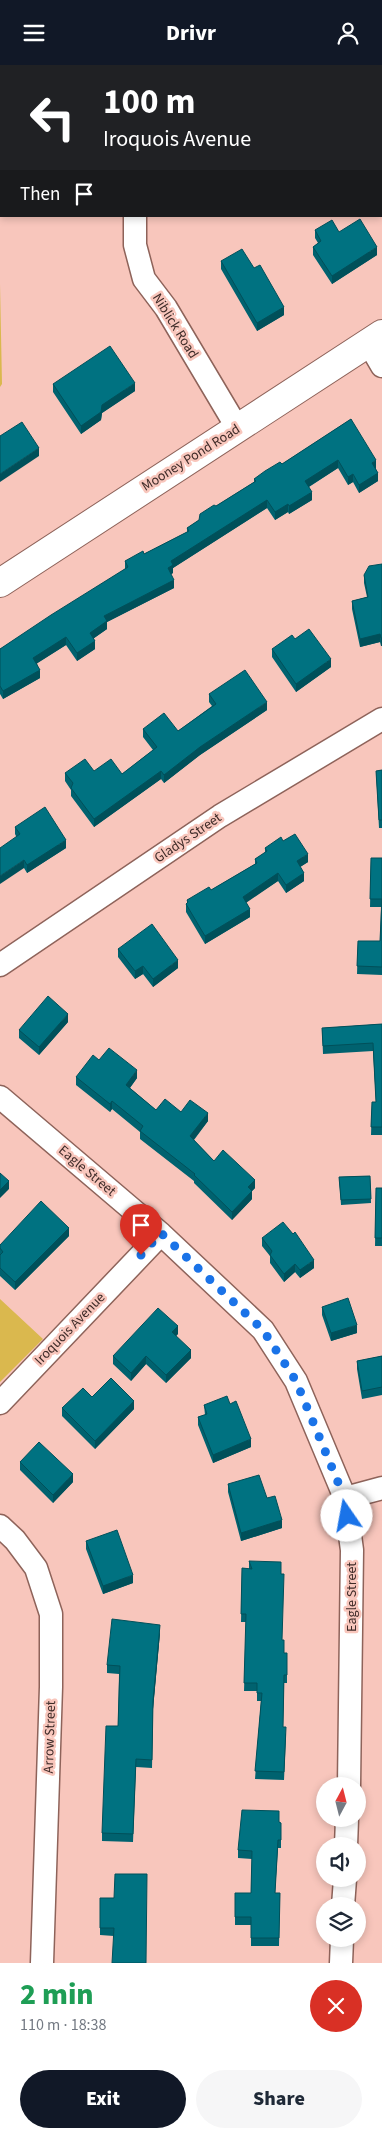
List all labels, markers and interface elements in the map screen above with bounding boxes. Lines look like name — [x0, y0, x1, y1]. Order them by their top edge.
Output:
text: Drivr — [166, 17, 216, 49]
icon: menu — [20, 19, 48, 47]
icon: person — [334, 19, 362, 47]
text: 100 m — [103, 77, 195, 127]
icon: left — [20, 85, 85, 150]
text: Iroquois Avenue — [103, 123, 251, 155]
icon: arrive — [70, 180, 98, 208]
text: Then — [20, 181, 60, 208]
street label: Niblick Road — [147, 290, 203, 362]
street label: Mooney Pond Road — [138, 420, 244, 496]
street label: Gladys Street — [150, 808, 226, 868]
street label: Eagle Street — [54, 1141, 120, 1201]
pin — [120, 1204, 162, 1255]
icon: arrive — [127, 1211, 155, 1239]
street label: Iroquois Avenue — [30, 1288, 110, 1370]
position arrow — [320, 1489, 372, 1541]
street label: Eagle Street — [342, 1562, 362, 1632]
street label: Arrow Street — [39, 1700, 61, 1774]
north arrow — [316, 1777, 366, 1827]
map controls — [316, 1777, 366, 1947]
button: sound — [316, 1837, 366, 1887]
button: layers — [316, 1897, 366, 1947]
text: 2 min — [20, 1973, 94, 2016]
button: close — [310, 1980, 362, 2032]
text: 110 m · 18:38 — [20, 2014, 107, 2036]
button: Exit — [20, 2070, 186, 2128]
button: Share — [196, 2070, 362, 2128]

